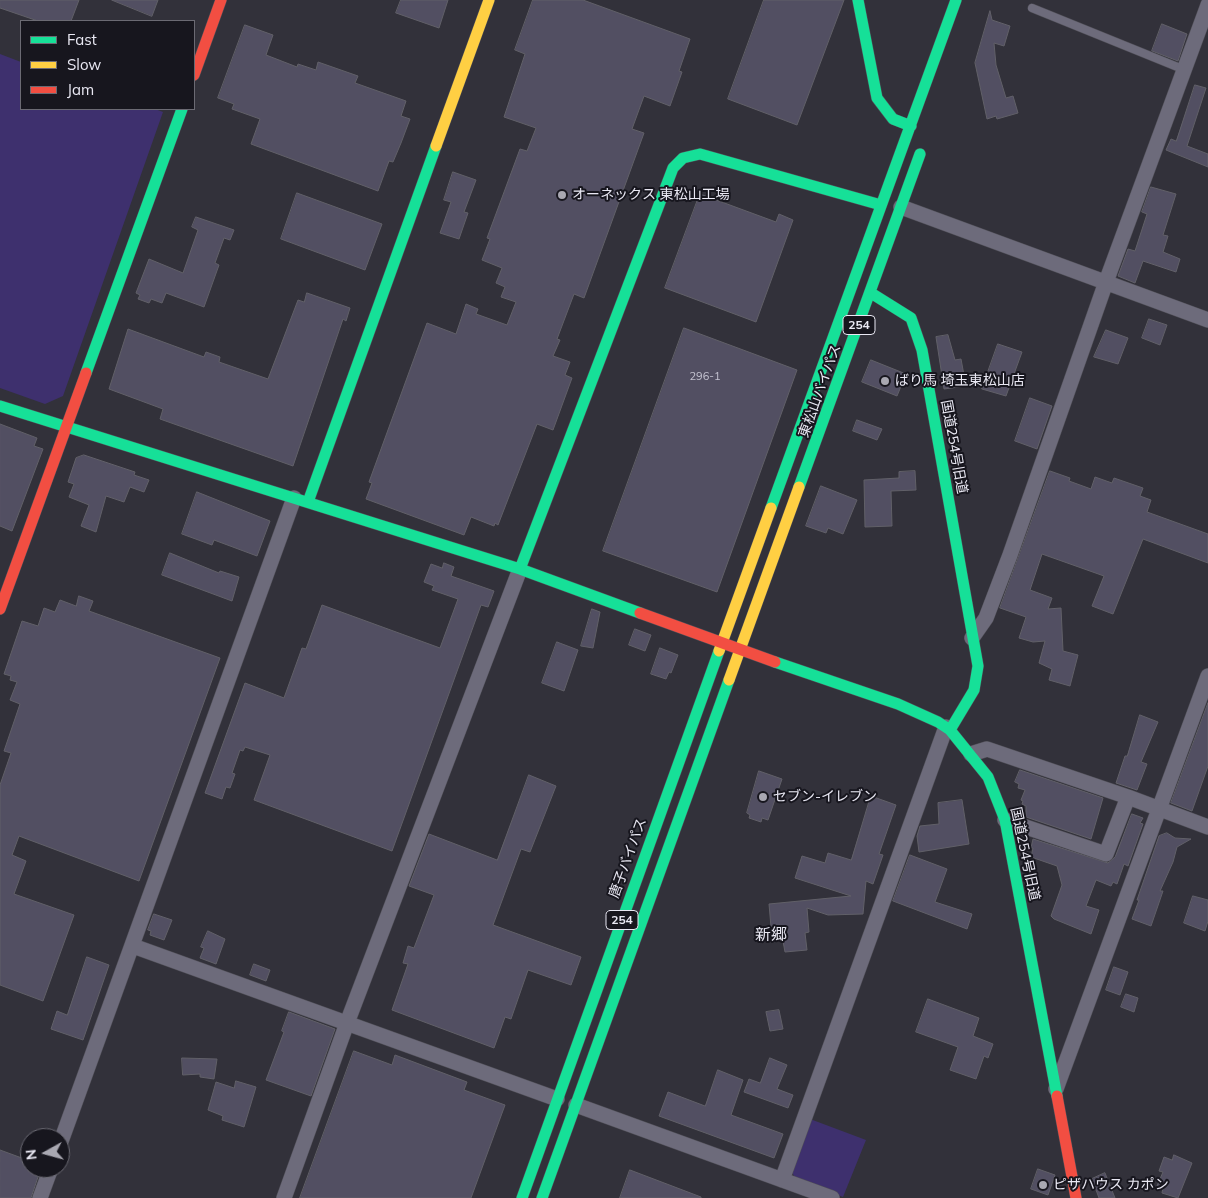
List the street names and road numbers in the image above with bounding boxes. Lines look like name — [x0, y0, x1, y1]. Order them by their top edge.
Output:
road number: 254 — [843, 316, 875, 334]
street label: 東松山バイパス — [795, 342, 845, 440]
street label: 国道254号旧道 — [937, 399, 971, 495]
street label: 国道254号旧道 — [1007, 806, 1043, 902]
street label: 唐子バイパス — [606, 816, 650, 900]
road number: 254 — [606, 910, 638, 930]

